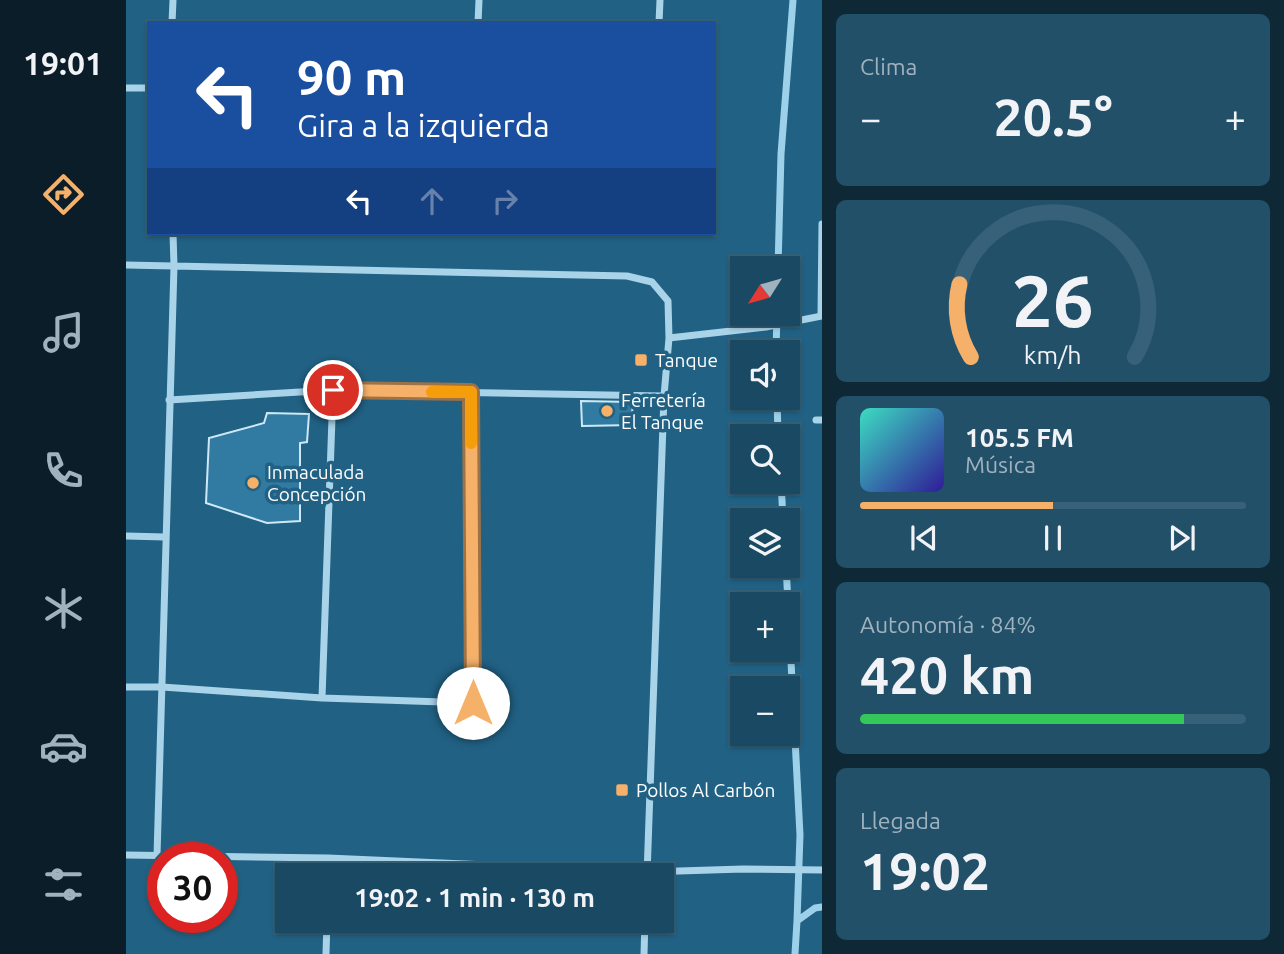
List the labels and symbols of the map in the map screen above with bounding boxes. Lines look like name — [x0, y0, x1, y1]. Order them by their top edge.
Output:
north arrow — [730, 256, 800, 326]
place label: Tanque — [655, 349, 718, 371]
marker: Tanque — [633, 352, 649, 368]
pin — [303, 360, 363, 420]
place label: Ferretería El Tanque — [621, 389, 706, 433]
marker: Ferretería El Tanque — [599, 403, 615, 419]
place label: Inmaculada Concepción — [267, 461, 366, 505]
marker: Inmaculada Concepción — [245, 475, 261, 491]
position arrow — [436, 666, 510, 740]
place label: Pollos Al Carbón — [636, 779, 775, 801]
marker: Pollos Al Carbón — [614, 782, 630, 798]
speed limit sign: 30 — [147, 842, 238, 933]

